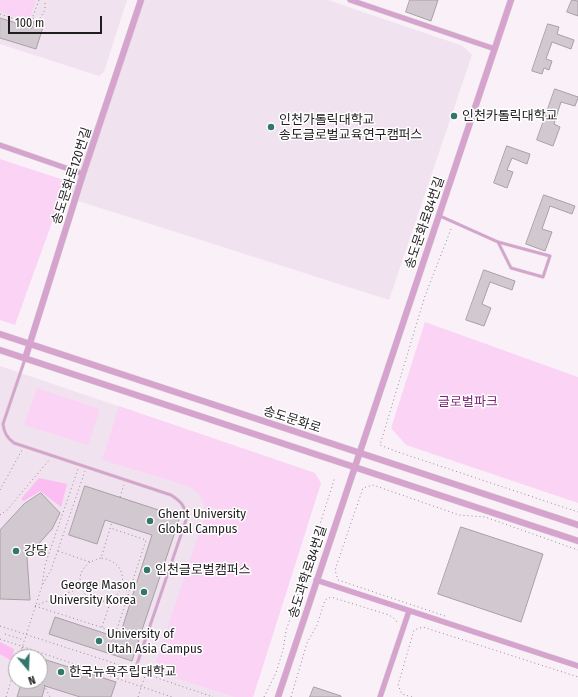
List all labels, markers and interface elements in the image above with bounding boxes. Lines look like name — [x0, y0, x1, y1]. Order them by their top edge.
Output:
scale bar — [10, 8, 104, 34]
text: 100 m — [15, 16, 44, 30]
place label: 인천카톨릭대학교 — [462, 108, 558, 124]
marker: 인천카톨릭대학교 — [449, 111, 459, 121]
place label: 인천가톨릭대학교 송도글로벌교육연구캠퍼스 — [279, 112, 423, 143]
marker: 인천가톨릭대학교 송도글로벌교육연구캠퍼스 — [266, 122, 276, 132]
street label: 송도문화로120번길 — [49, 125, 95, 227]
street label: 송도문화로84번길 — [402, 175, 448, 271]
park label: 글로벌파크 — [438, 394, 498, 410]
street label: 송도문화로 — [261, 403, 323, 437]
place label: Ghent University Global Campus — [158, 506, 246, 537]
marker: Ghent University Global Campus — [145, 516, 155, 526]
street label: 송도과학로84번길 — [286, 524, 330, 620]
place label: 강당 — [24, 543, 48, 559]
marker: 강당 — [11, 546, 21, 556]
place label: 인천글로벌캠퍼스 — [155, 562, 251, 578]
marker: 인천글로벌캠퍼스 — [142, 565, 152, 575]
place label: George Mason University Korea — [49, 577, 136, 608]
marker: George Mason University Korea — [139, 587, 149, 597]
place label: University of Utah Asia Campus — [107, 626, 202, 657]
marker: University of Utah Asia Campus — [94, 636, 104, 646]
north arrow — [8, 649, 48, 689]
place label: 한국뉴욕주립대학교 — [69, 664, 177, 680]
marker: 한국뉴욕주립대학교 — [56, 667, 66, 677]
text: N — [27, 673, 37, 687]

